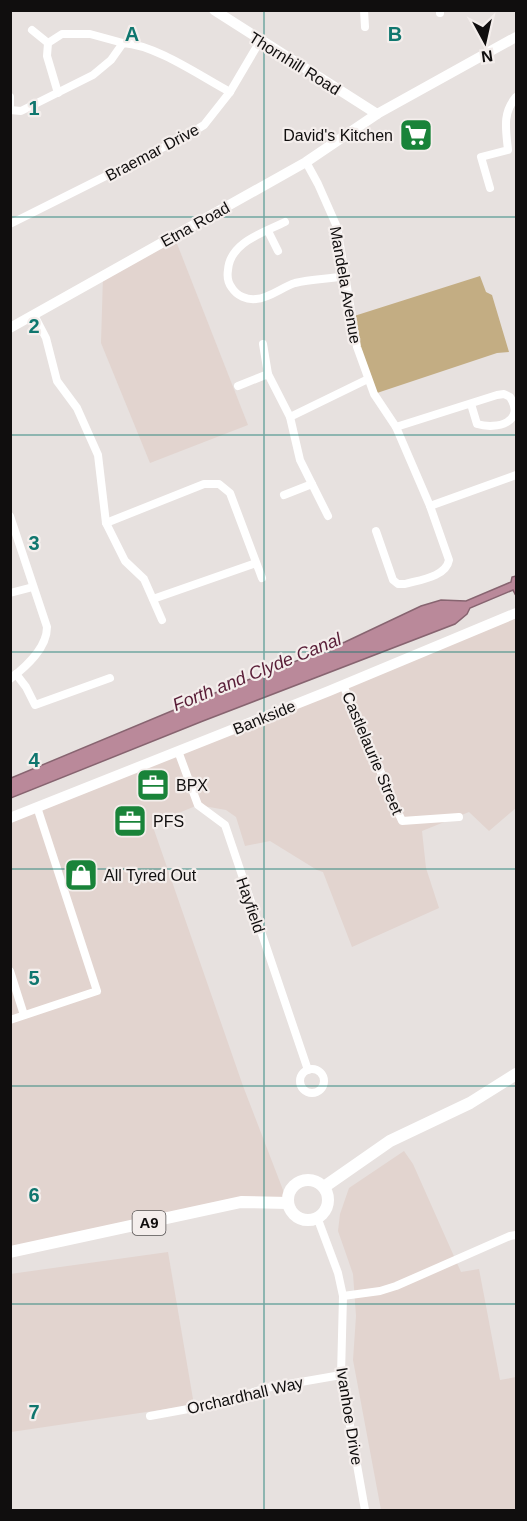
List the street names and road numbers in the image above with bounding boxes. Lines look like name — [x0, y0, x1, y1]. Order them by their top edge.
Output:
street label: Thornhill Road — [246, 29, 343, 98]
street label: Braemar Drive — [103, 121, 202, 184]
street label: Etna Road — [158, 199, 232, 250]
street label: Mandela Avenue — [327, 225, 364, 345]
street label: Castlelaurie Street — [339, 689, 406, 818]
street label: Bankside — [230, 697, 298, 738]
street label: Hayfield — [233, 875, 268, 935]
road number: A9 — [132, 1211, 166, 1235]
street label: Ivanhoe Drive — [333, 1366, 366, 1466]
street label: Orchardhall Way — [185, 1374, 305, 1417]

